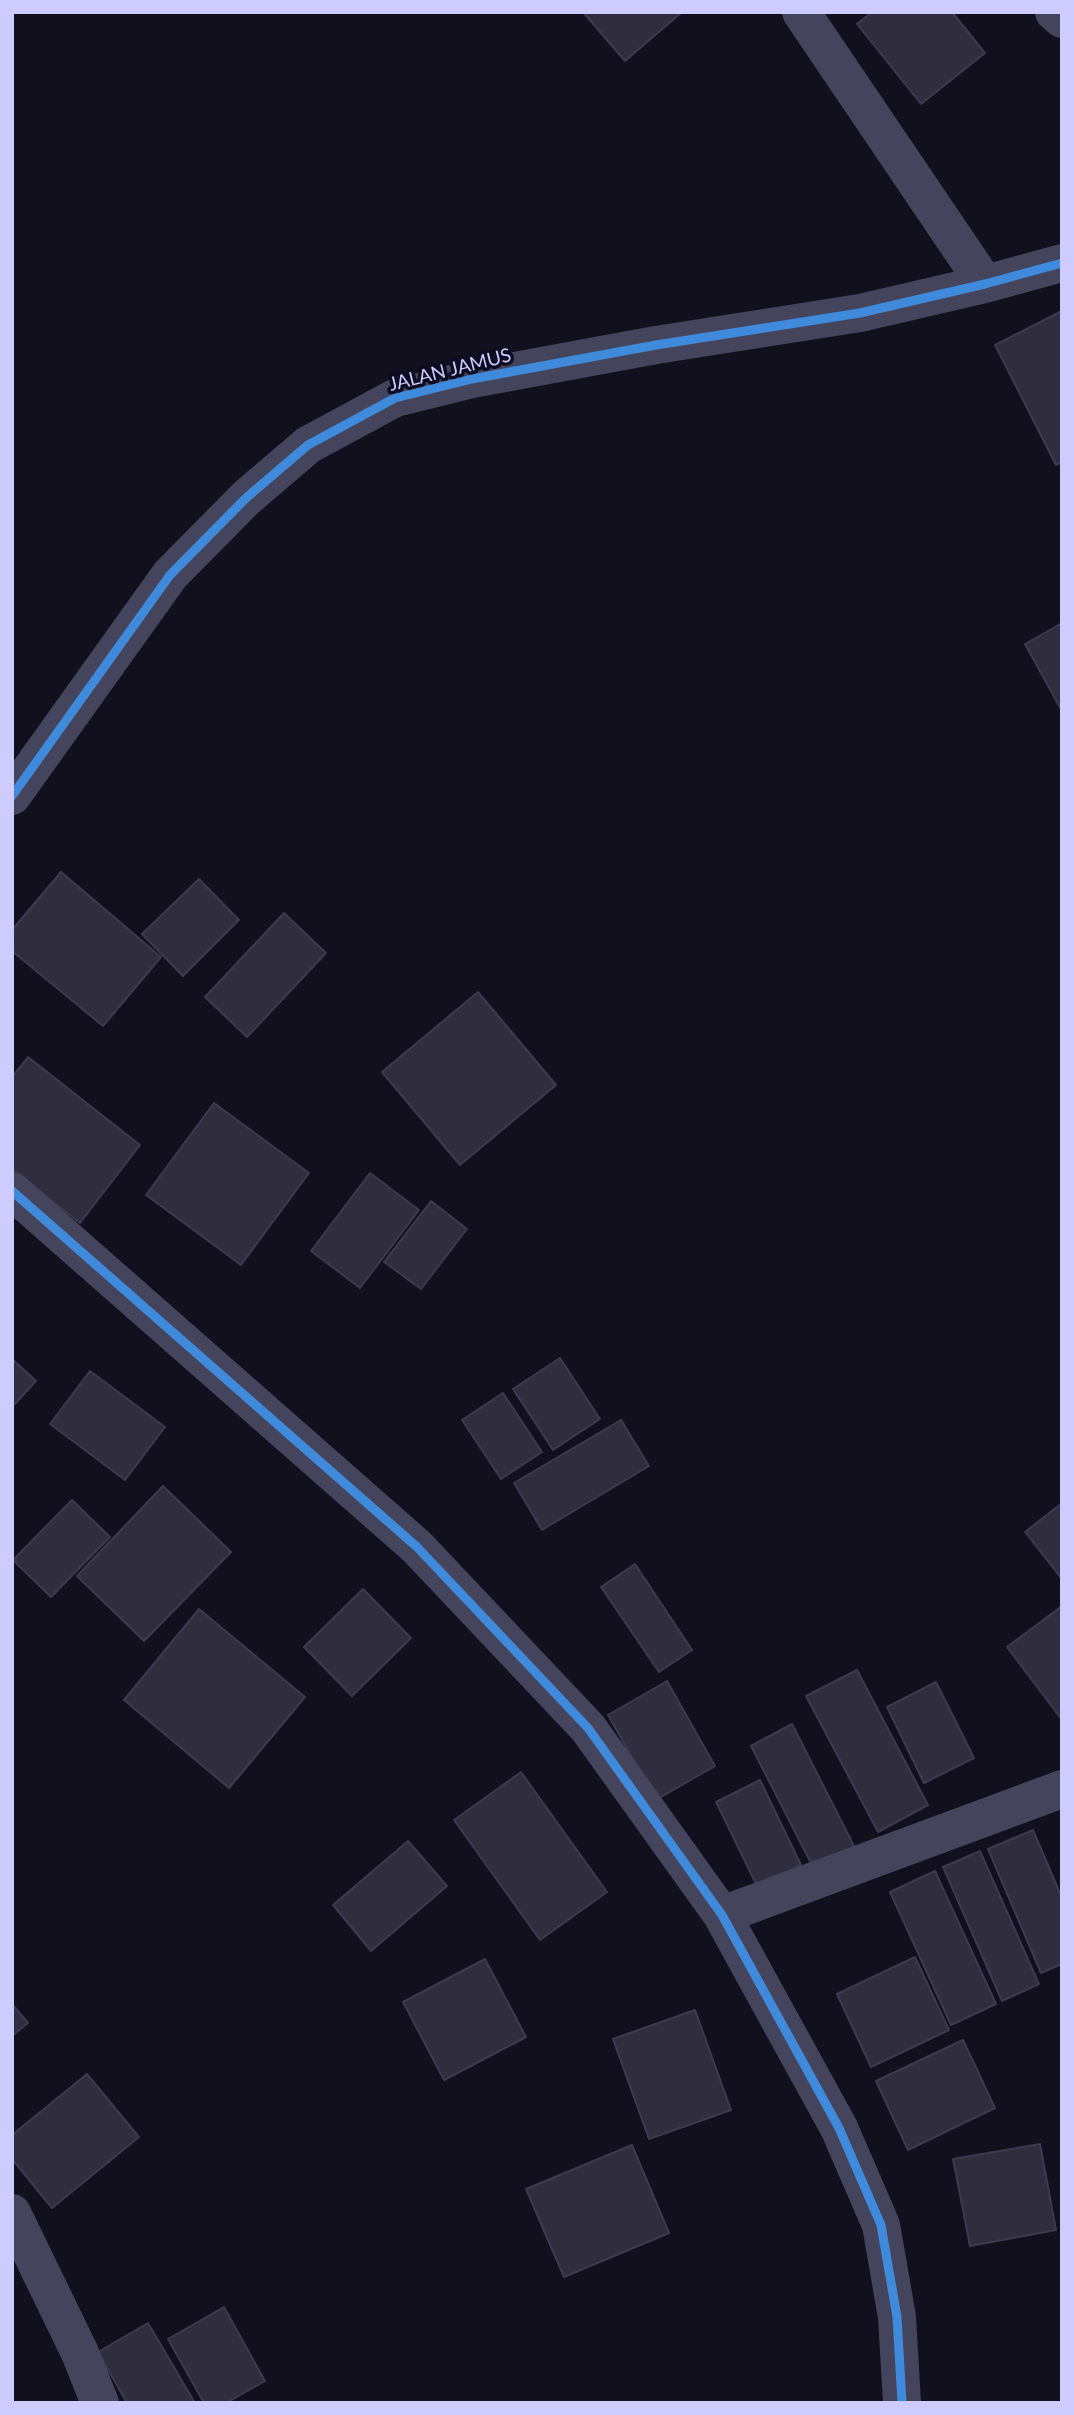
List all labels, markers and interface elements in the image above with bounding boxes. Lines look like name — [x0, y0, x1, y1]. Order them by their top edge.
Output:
street label: JALAN JAMUS — [386, 344, 514, 396]

